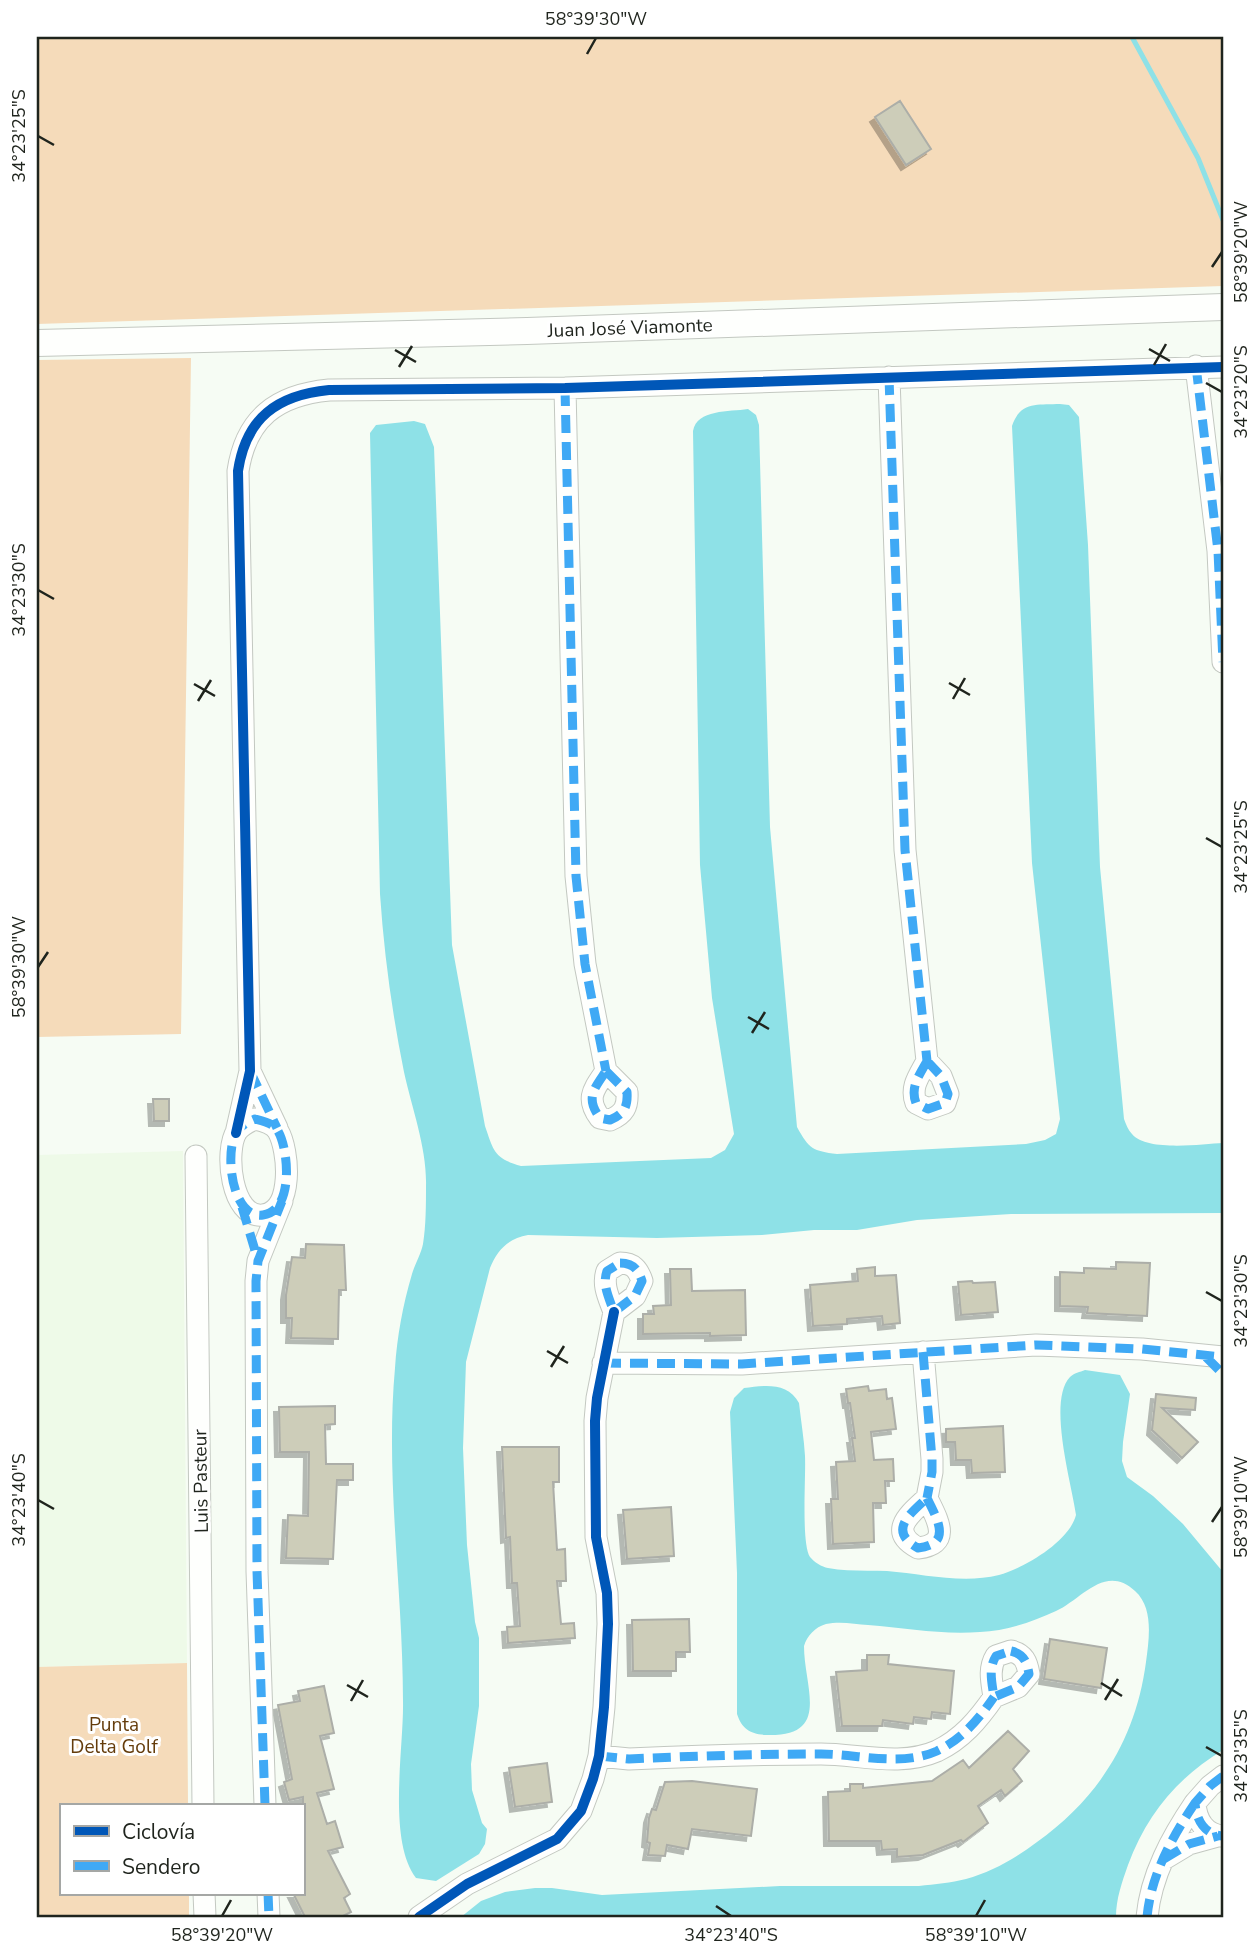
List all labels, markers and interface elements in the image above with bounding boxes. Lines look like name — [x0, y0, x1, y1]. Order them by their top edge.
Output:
text: 58°39'30"W — [545, 7, 647, 31]
text: 34°23'25"S — [7, 89, 31, 183]
text: 58°39'20"W — [1229, 201, 1253, 303]
street label: Juan José Viamonte — [546, 312, 713, 344]
text: 34°23'20"S — [1229, 345, 1253, 439]
text: 34°23'30"S — [7, 543, 31, 637]
text: 34°23'25"S — [1229, 800, 1253, 894]
text: 58°39'30"W — [7, 916, 31, 1018]
text: 34°23'30"S — [1229, 1254, 1253, 1348]
street label: Luis Pasteur — [187, 1429, 215, 1533]
text: 34°23'40"S — [7, 1453, 31, 1547]
text: 58°39'10"W — [1229, 1456, 1253, 1558]
text: 34°23'35"S — [1229, 1709, 1253, 1803]
park label: Punta Delta Golf — [70, 1712, 158, 1760]
legend — [60, 1804, 304, 1895]
text: Ciclovía — [122, 1818, 195, 1846]
text: Sendero — [122, 1853, 201, 1881]
text: 58°39'20"W — [171, 1923, 273, 1947]
text: 34°23'40"S — [684, 1923, 778, 1947]
text: 58°39'10"W — [925, 1923, 1027, 1947]

